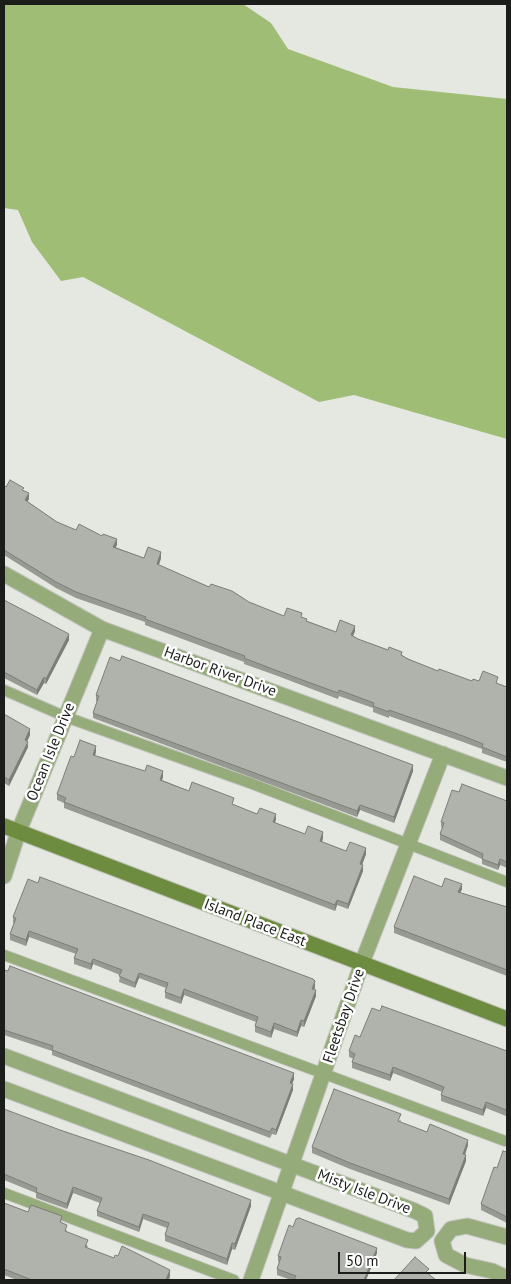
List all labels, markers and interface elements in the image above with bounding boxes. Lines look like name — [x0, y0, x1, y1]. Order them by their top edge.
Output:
street label: Harbor River Drive — [161, 643, 279, 701]
street label: Ocean Isle Drive — [23, 700, 79, 804]
street label: Island Place East — [201, 895, 309, 951]
street label: Fleetsbay Drive — [319, 966, 369, 1066]
street label: Misty Isle Drive — [315, 1166, 413, 1218]
scale bar — [341, 1242, 468, 1274]
text: 50 m — [346, 1251, 379, 1270]

